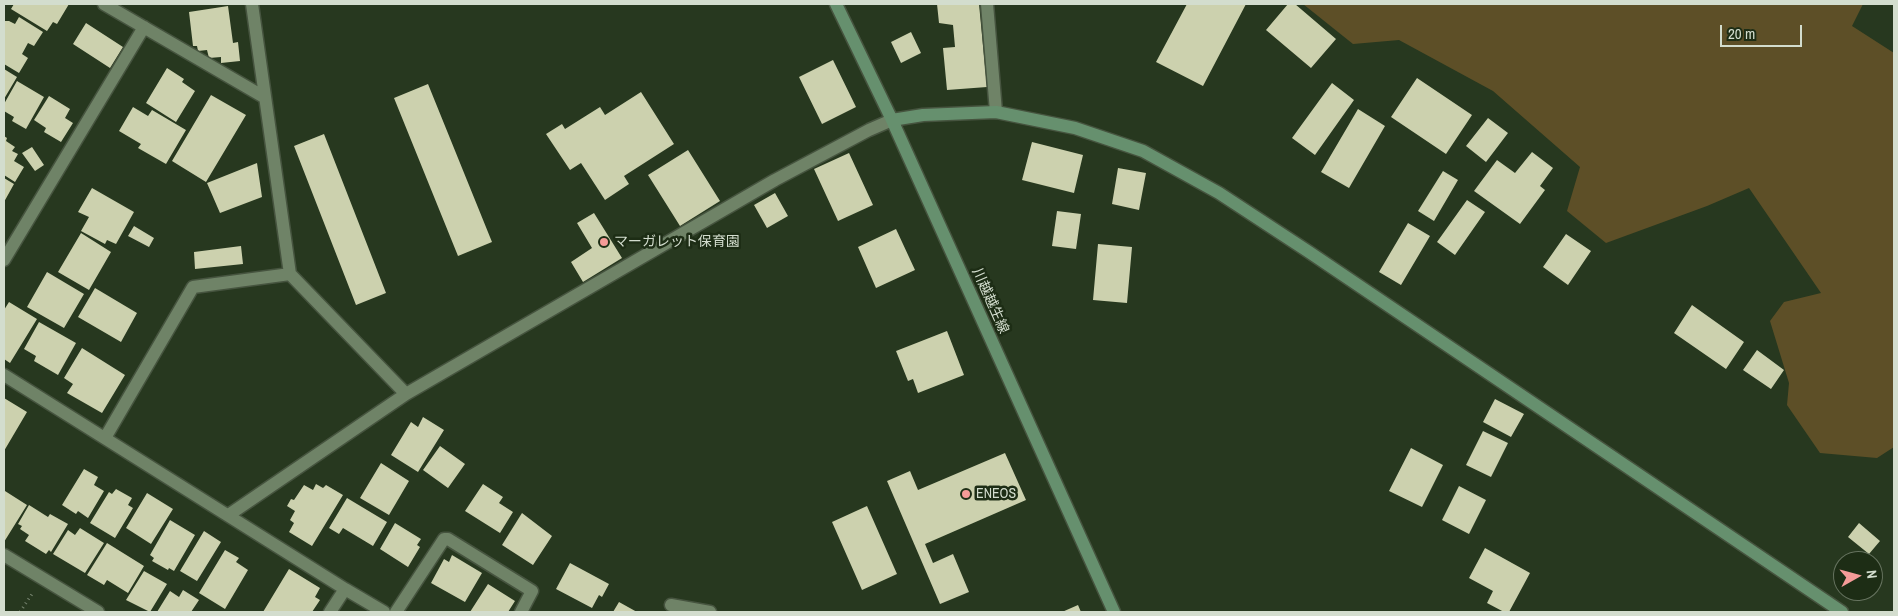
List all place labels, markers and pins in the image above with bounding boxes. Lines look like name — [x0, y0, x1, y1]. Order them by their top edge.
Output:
place label: マーガレット保育園 — [614, 234, 740, 250]
marker: マーガレット保育園 — [598, 236, 610, 248]
place label: ENEOS — [976, 486, 1016, 502]
marker: ENEOS — [960, 488, 972, 500]

